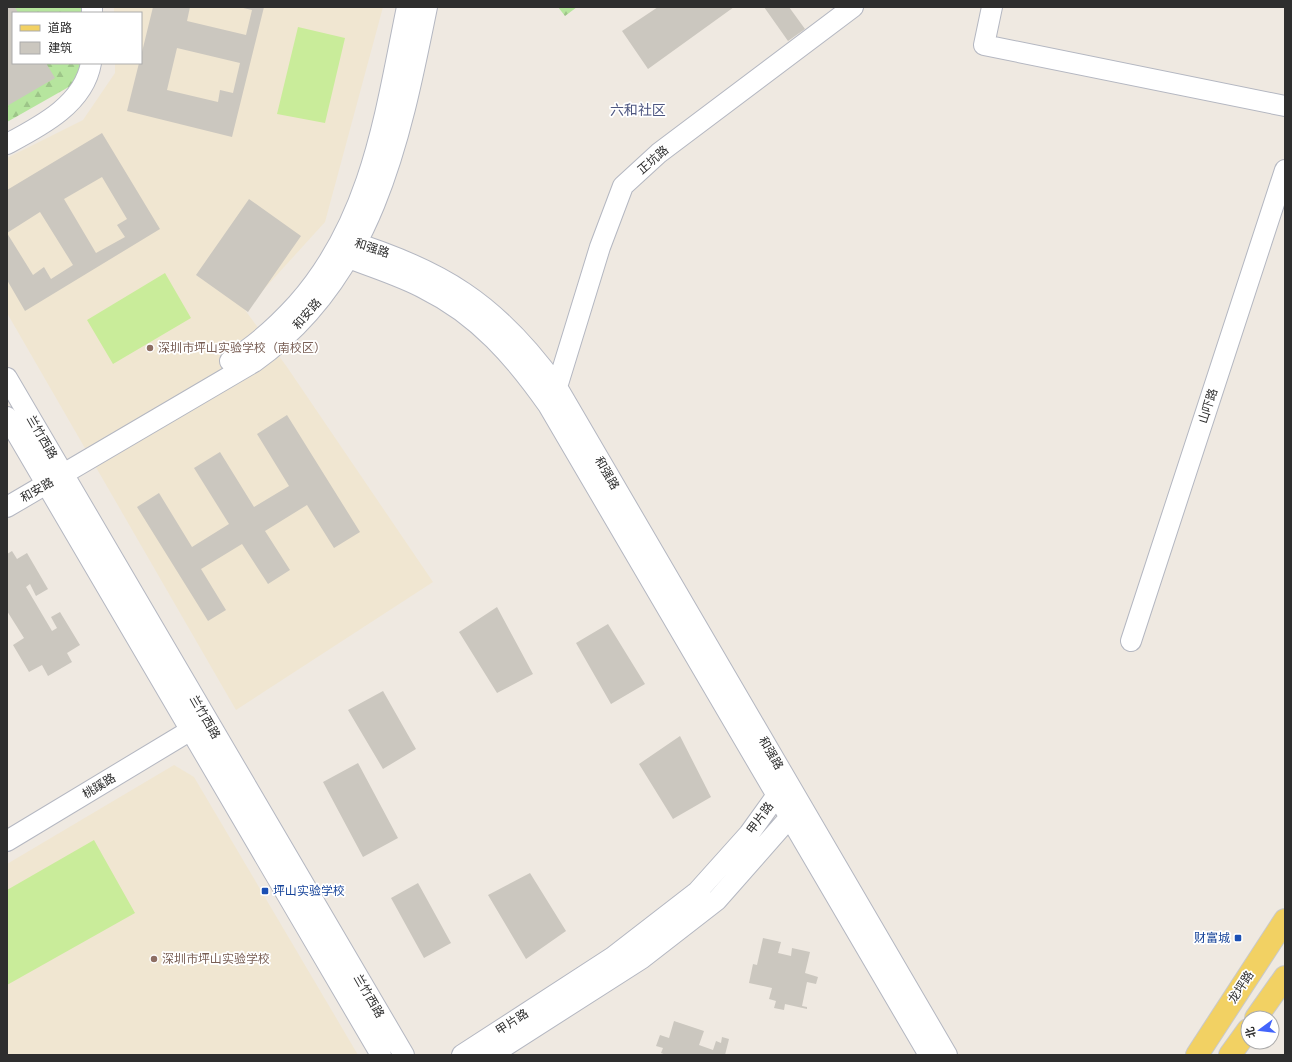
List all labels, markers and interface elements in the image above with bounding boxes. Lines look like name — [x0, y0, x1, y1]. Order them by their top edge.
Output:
legend — [12, 12, 142, 64]
text: 道路 — [48, 20, 72, 36]
text: 建筑 — [48, 40, 72, 56]
district label: 六和社区 — [610, 101, 666, 119]
street label: 正坑路 — [634, 142, 672, 178]
street label: 和强路 — [352, 235, 392, 261]
street label: 和安路 — [289, 295, 325, 333]
place label: 深圳市坪山实验学校（南校区） — [158, 340, 326, 356]
marker: 深圳市坪山实验学校（南校区） — [145, 343, 155, 353]
street label: 山吓路 — [1195, 386, 1221, 426]
street label: 兰竹西路 — [23, 412, 61, 462]
street label: 和强路 — [591, 453, 623, 493]
street label: 和安路 — [17, 474, 57, 506]
street label: 兰竹西路 — [186, 692, 224, 742]
street label: 和强路 — [755, 733, 787, 773]
street label: 桃蹊路 — [79, 770, 119, 802]
street label: 甲片路 — [743, 799, 777, 837]
place label: 坪山实验学校 — [273, 883, 345, 899]
marker: 坪山实验学校 — [260, 886, 270, 896]
place label: 财富城 — [1194, 930, 1230, 946]
marker: 财富城 — [1233, 933, 1243, 943]
place label: 深圳市坪山实验学校 — [162, 951, 270, 967]
marker: 深圳市坪山实验学校 — [149, 954, 159, 964]
street label: 龙坪路 — [1224, 968, 1258, 1006]
street label: 兰竹西路 — [350, 971, 388, 1021]
street label: 甲片路 — [493, 1005, 531, 1039]
north arrow — [1240, 1010, 1280, 1050]
text: 北 — [1242, 1025, 1259, 1040]

